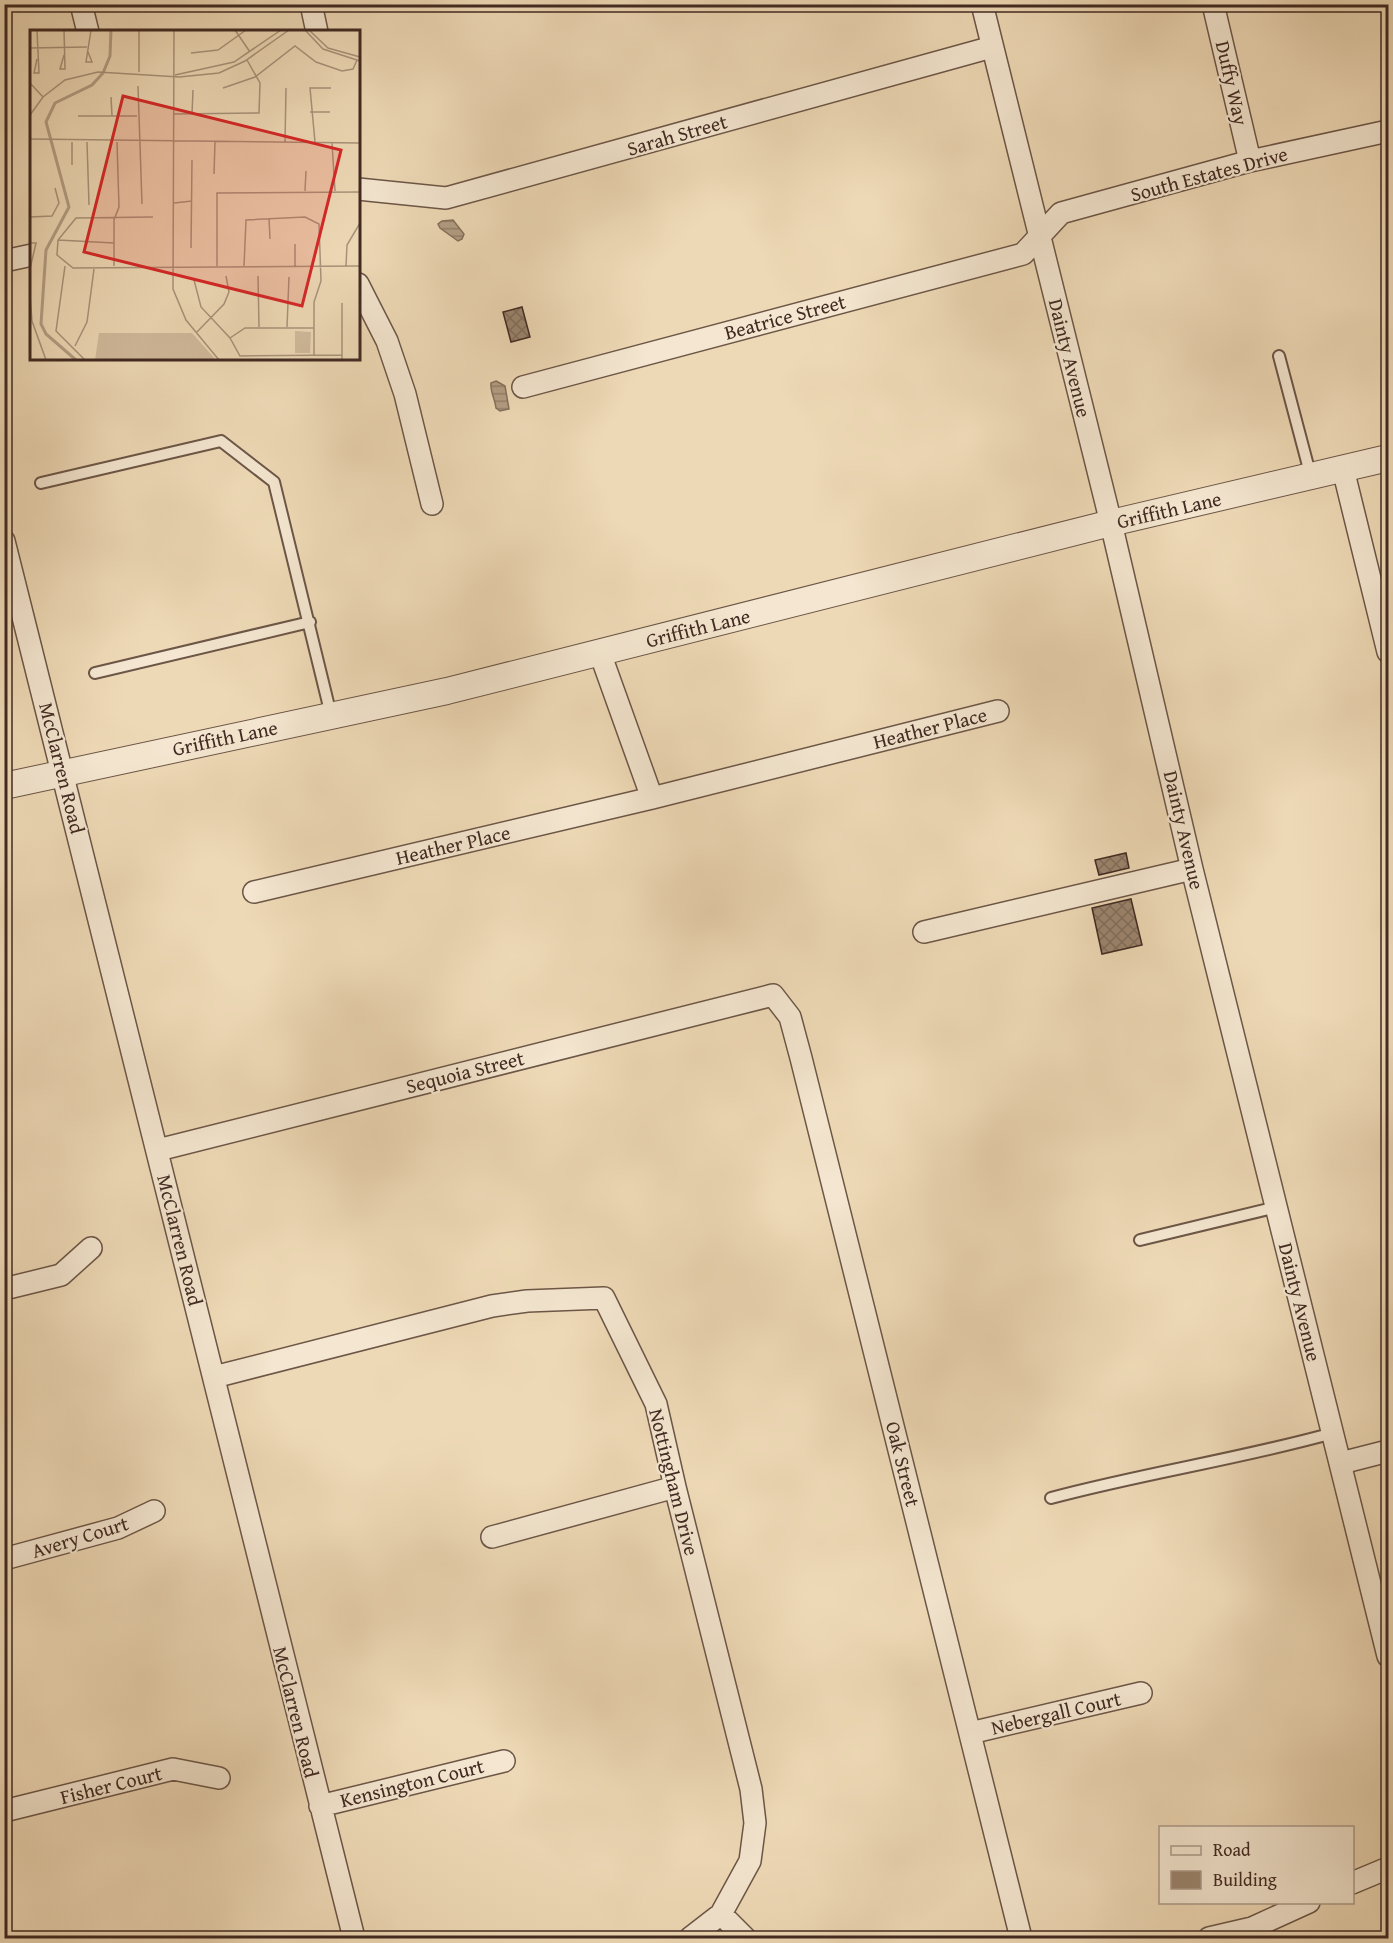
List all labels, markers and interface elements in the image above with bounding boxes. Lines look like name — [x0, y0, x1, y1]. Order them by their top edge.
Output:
inset map — [30, 30, 360, 360]
street label: Duffy Way — [1209, 38, 1256, 128]
street label: Sarah Street — [623, 106, 730, 163]
street label: South Estates Drive — [1127, 139, 1291, 208]
street label: Beatrice Street — [721, 286, 849, 347]
street label: Dainty Avenue — [1042, 296, 1099, 420]
street label: Griffith Lane — [1114, 483, 1224, 536]
street label: Griffith Lane — [643, 601, 753, 654]
street label: McClarren Road — [32, 699, 93, 837]
street label: Heather Place — [870, 699, 990, 756]
street label: Griffith Lane — [170, 712, 280, 763]
street label: Dainty Avenue — [1157, 768, 1212, 892]
street label: Heather Place — [393, 817, 513, 872]
street label: Sequoia Street — [403, 1043, 527, 1100]
street label: McClarren Road — [150, 1171, 211, 1309]
street label: Dainty Avenue — [1272, 1240, 1329, 1364]
street label: Nottingham Drive — [642, 1405, 707, 1558]
street label: Oak Street — [879, 1418, 928, 1509]
street label: Avery Court — [28, 1508, 132, 1565]
street label: McClarren Road — [266, 1643, 327, 1781]
street label: Nebergall Court — [988, 1683, 1124, 1742]
street label: Kensington Court — [337, 1751, 487, 1814]
street label: Fisher Court — [57, 1758, 165, 1811]
legend — [1159, 1826, 1354, 1904]
text: Road — [1213, 1836, 1251, 1863]
text: Building — [1213, 1866, 1277, 1893]

